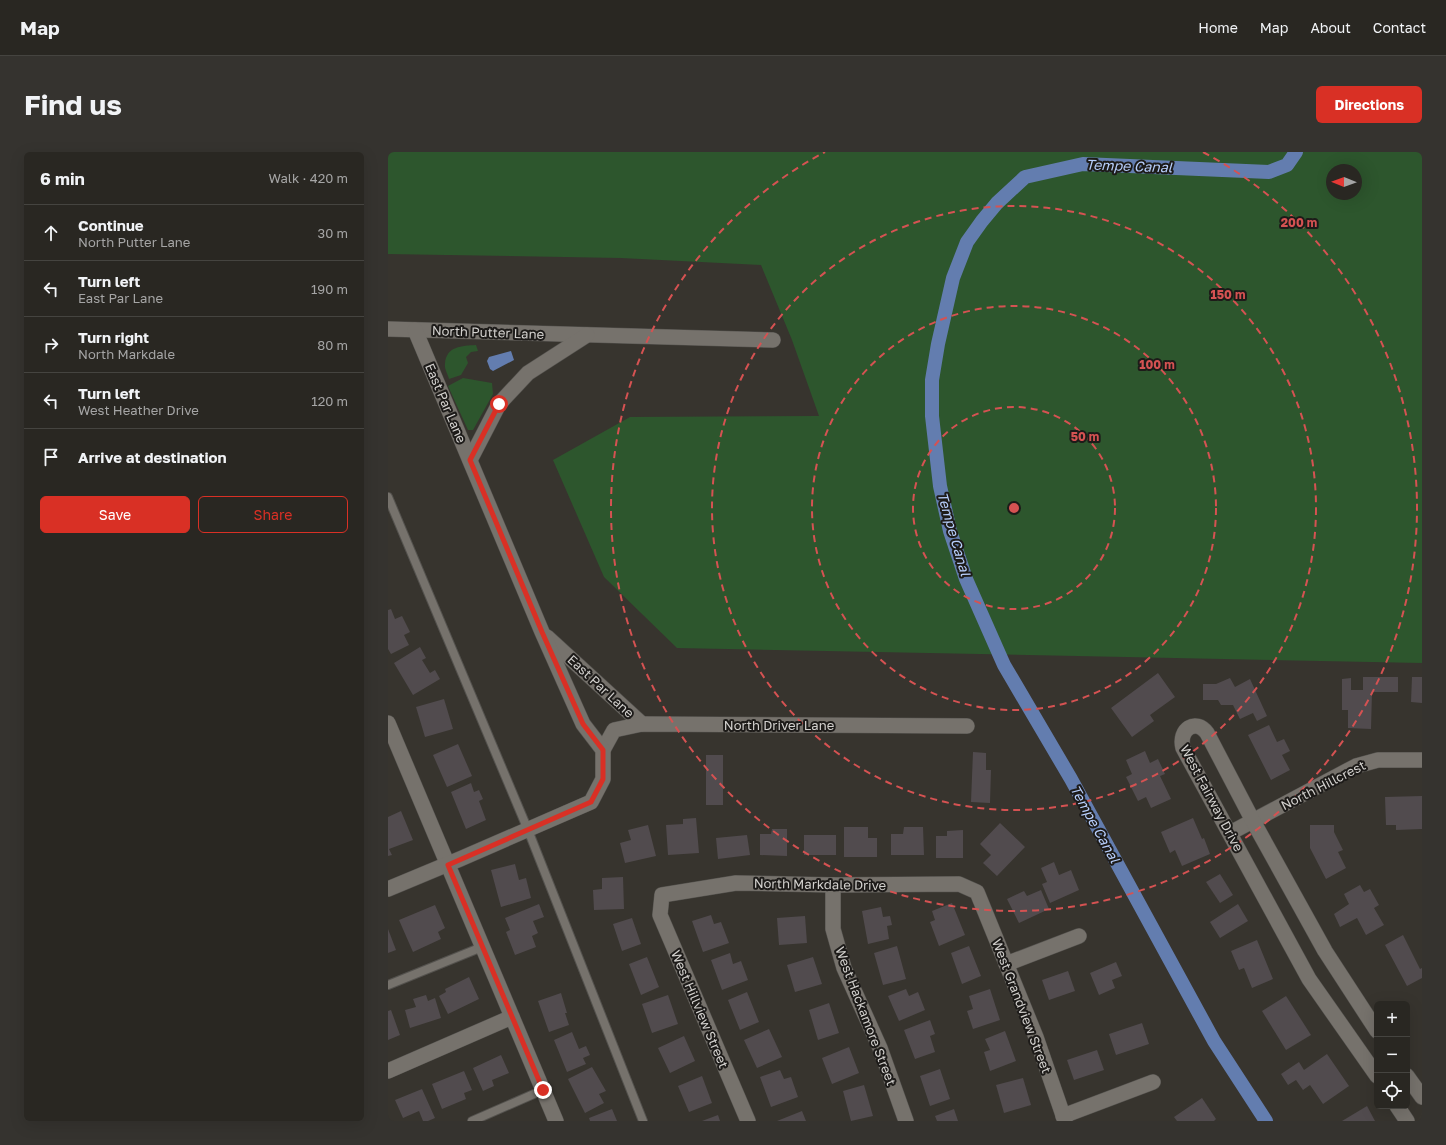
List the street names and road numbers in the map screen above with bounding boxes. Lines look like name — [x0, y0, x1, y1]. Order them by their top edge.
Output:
street label: North Putter Lane — [432, 322, 544, 342]
street label: East Par Lane — [422, 361, 470, 445]
street label: East Par Lane — [564, 651, 638, 721]
street label: North Driver Lane — [724, 717, 834, 733]
street label: West Fairway Drive — [1177, 742, 1247, 854]
street label: North Hillcrest — [1278, 757, 1368, 813]
street label: North Markdale Drive — [754, 875, 886, 893]
street label: West Grandview Street — [989, 937, 1055, 1075]
street label: West Hackamore Street — [832, 944, 900, 1088]
street label: West Hillview Street — [668, 948, 732, 1070]

